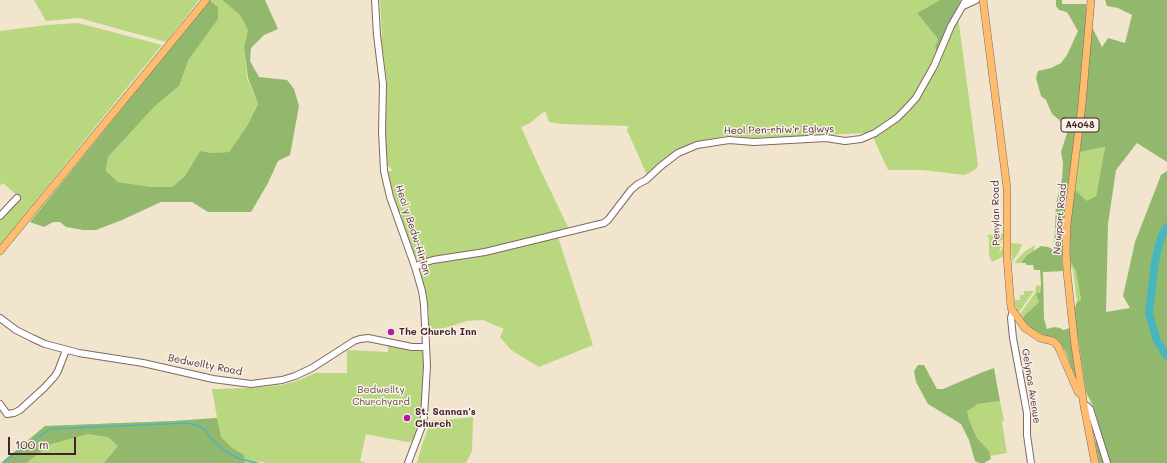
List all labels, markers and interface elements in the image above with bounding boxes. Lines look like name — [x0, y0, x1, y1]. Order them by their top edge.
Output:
road number: A4048 — [1061, 118, 1099, 132]
street label: Heol Pen-rhiw'r Eglwys — [723, 123, 835, 137]
street label: Penylan Road — [989, 180, 1003, 246]
street label: Newport Road — [1051, 183, 1069, 255]
street label: Heol y Bedw-Hirion — [393, 184, 433, 276]
place label: The Church Inn — [399, 326, 476, 338]
marker: The Church Inn — [386, 327, 396, 337]
street label: Gelynos Avenue — [1019, 348, 1043, 424]
street label: Bedwellty Road — [167, 352, 243, 378]
park label: Bedwellty Churchyard — [352, 384, 410, 408]
place label: St. Sannan's Church — [415, 406, 476, 430]
marker: St. Sannan's Church — [402, 413, 412, 423]
scale bar — [10, 429, 78, 455]
text: 100 m — [15, 436, 49, 452]

